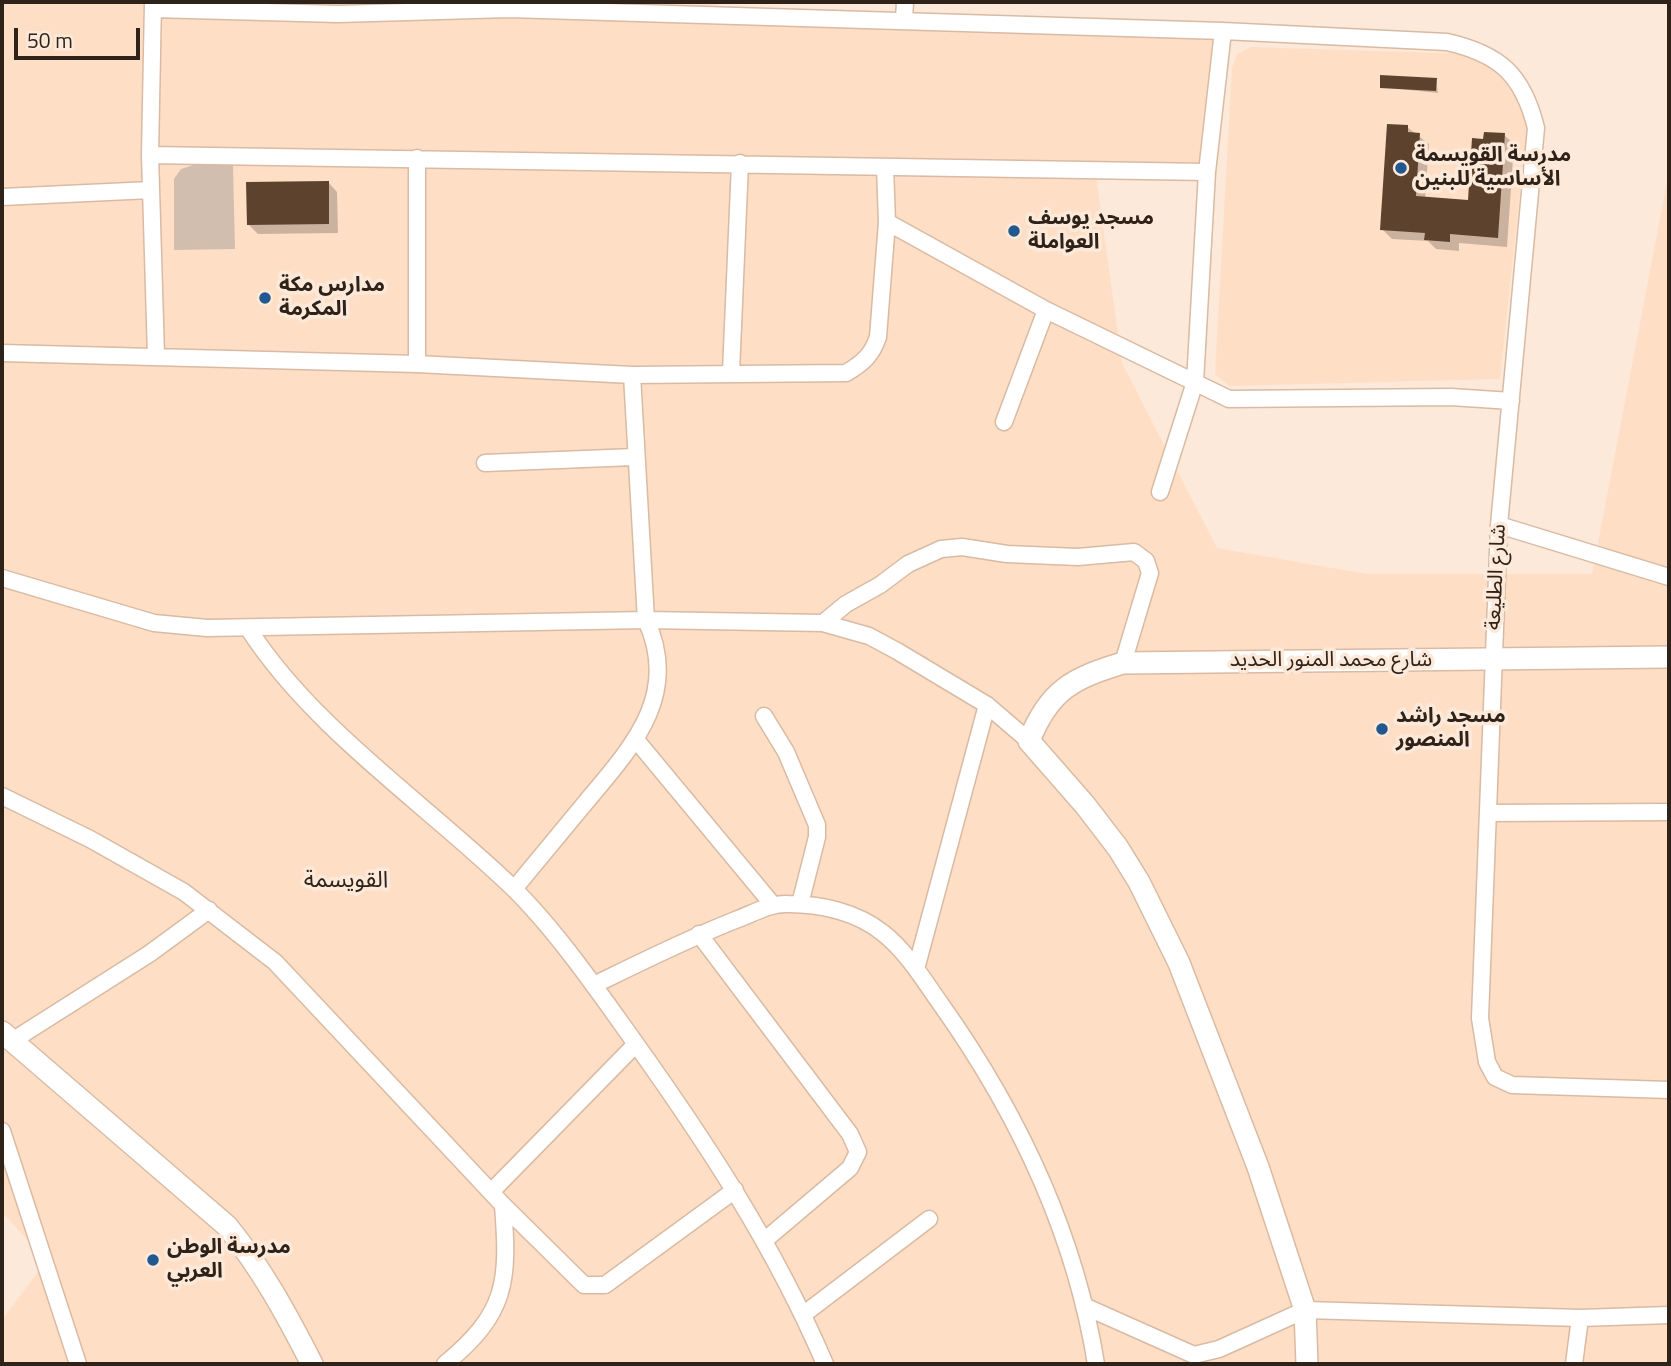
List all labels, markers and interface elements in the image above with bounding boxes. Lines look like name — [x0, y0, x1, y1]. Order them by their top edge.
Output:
scale bar — [18, 14, 144, 58]
text: 50 m — [27, 24, 73, 56]
place label: مدرسة القويسمة الأساسية للبنين — [1415, 143, 1571, 193]
marker: مدرسة القويسمة الأساسية للبنين — [1393, 160, 1409, 176]
place label: مسجد يوسف العواملة — [1028, 206, 1154, 256]
marker: مسجد يوسف العواملة — [1006, 223, 1022, 239]
place label: مدارس مكة المكرمة — [279, 273, 385, 323]
marker: مدارس مكة المكرمة — [257, 290, 273, 306]
street label: شارع الطليعة — [1482, 523, 1512, 631]
street label: شارع محمد المنور الحديد — [1230, 648, 1432, 674]
place label: مسجد راشد المنصور — [1396, 704, 1506, 754]
marker: مسجد راشد المنصور — [1374, 721, 1390, 737]
district label: القويسمة — [304, 867, 388, 895]
place label: مدرسة الوطن العربي — [167, 1235, 291, 1285]
marker: مدرسة الوطن العربي — [145, 1252, 161, 1268]

